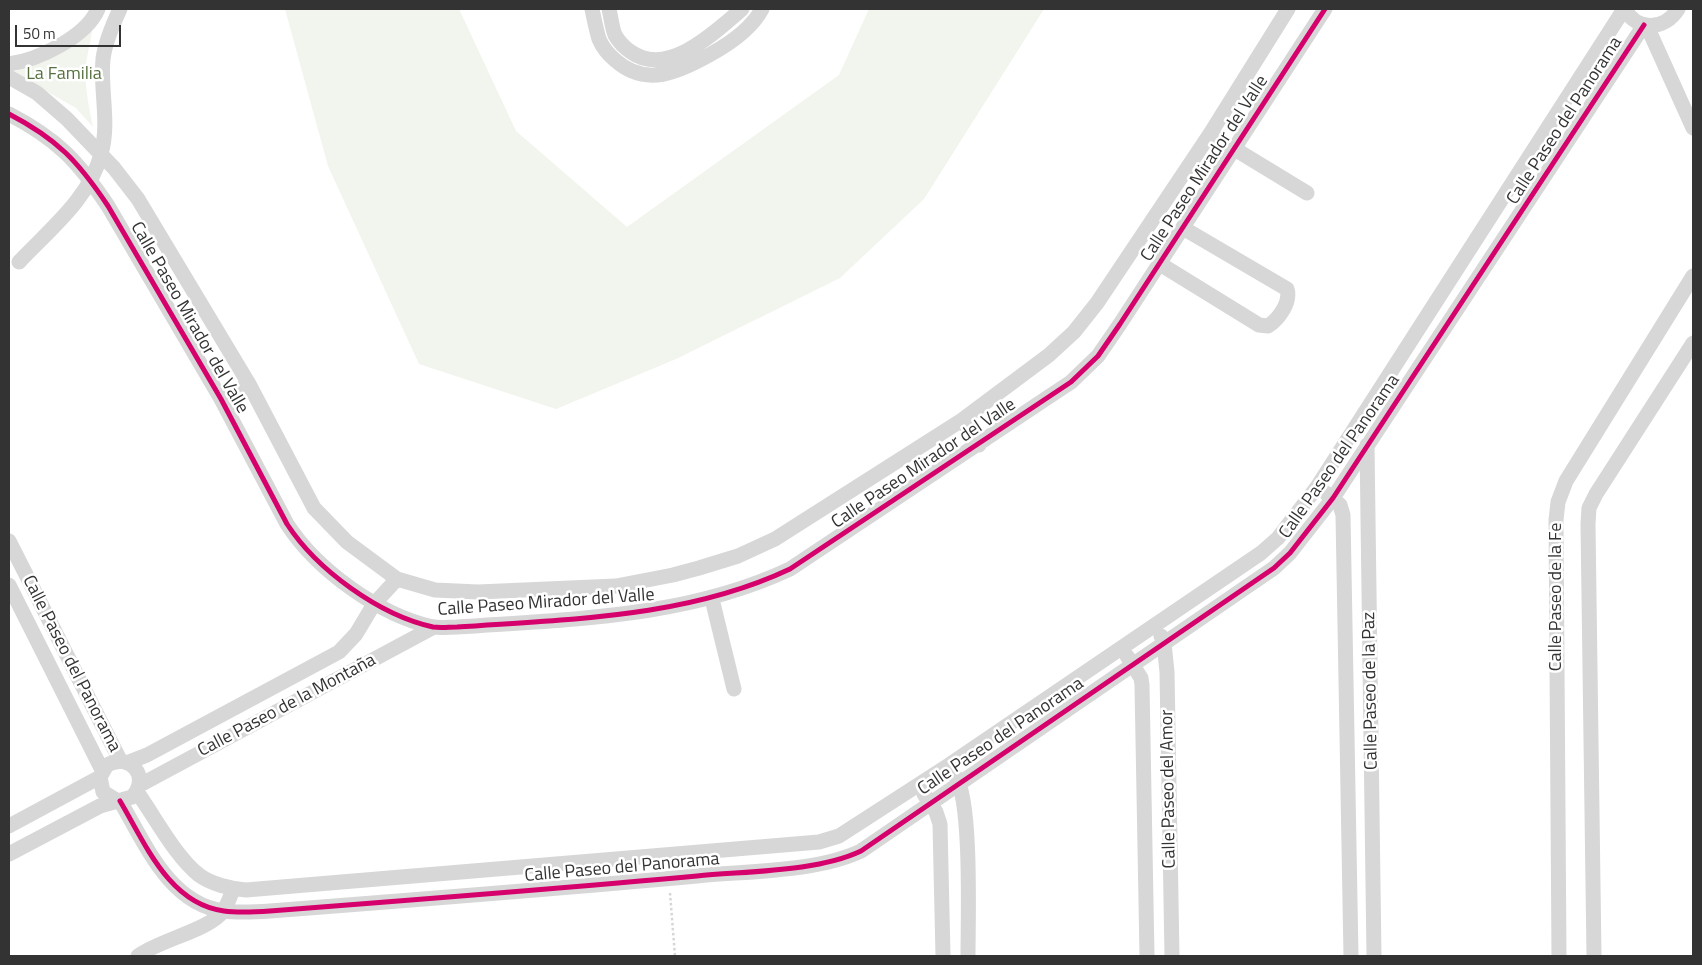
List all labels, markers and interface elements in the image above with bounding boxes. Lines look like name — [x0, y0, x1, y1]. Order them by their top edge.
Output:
scale bar — [18, 15, 124, 47]
text: 50 m — [23, 22, 56, 45]
street label: Calle Paseo del Panorama — [1503, 33, 1627, 209]
park label: La Familia — [26, 64, 102, 86]
street label: Calle Paseo Mirador del Valle — [1137, 72, 1273, 266]
street label: Calle Paseo Mirador del Valle — [125, 218, 253, 418]
street label: Calle Paseo del Panorama — [1275, 371, 1405, 543]
street label: Calle Paseo Mirador del Valle — [828, 394, 1020, 534]
street label: Calle Paseo de la Fe — [1546, 523, 1568, 671]
street label: Calle Paseo del Panorama — [17, 572, 125, 756]
street label: Calle Paseo Mirador del Valle — [437, 585, 655, 621]
street label: Calle Paseo de la Paz — [1359, 612, 1383, 770]
street label: Calle Paseo de la Montaña — [194, 650, 380, 762]
street label: Calle Paseo del Panorama — [914, 673, 1088, 801]
street label: Calle Paseo del Amor — [1157, 709, 1181, 869]
street label: Calle Paseo del Panorama — [524, 849, 720, 887]

